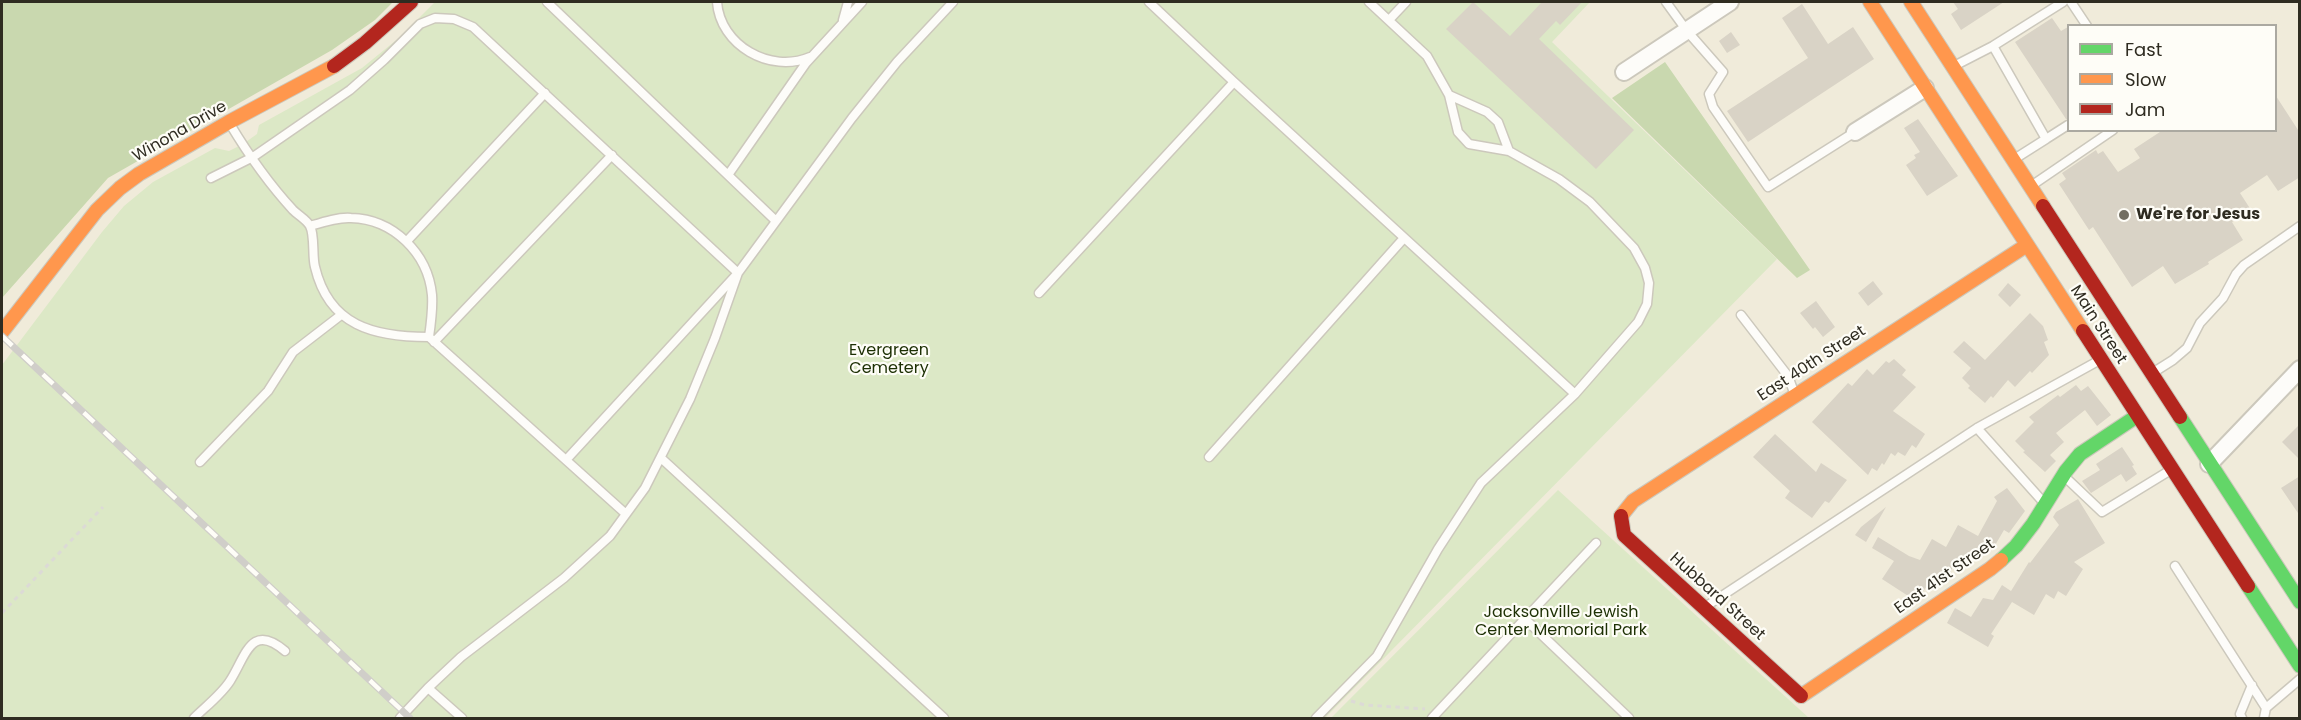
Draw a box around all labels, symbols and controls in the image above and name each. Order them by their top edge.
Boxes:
legend [2067,24,2277,132]
text: Fast [2125,37,2162,62]
text: Slow [2125,67,2166,92]
street label: Winona Drive [130,97,230,167]
text: Jam [2125,97,2165,122]
place label: We're for Jesus [2136,205,2260,225]
marker: We're for Jesus [2117,208,2131,222]
street label: Main Street [2065,282,2131,368]
street label: East 40th Street [1754,322,1870,406]
park label: Evergreen Cemetery [849,341,929,379]
street label: East 41st Street [1891,535,1999,619]
street label: Hubbard Street [1665,549,1769,645]
park label: Jacksonville Jewish Center Memorial Park [1475,603,1647,641]

